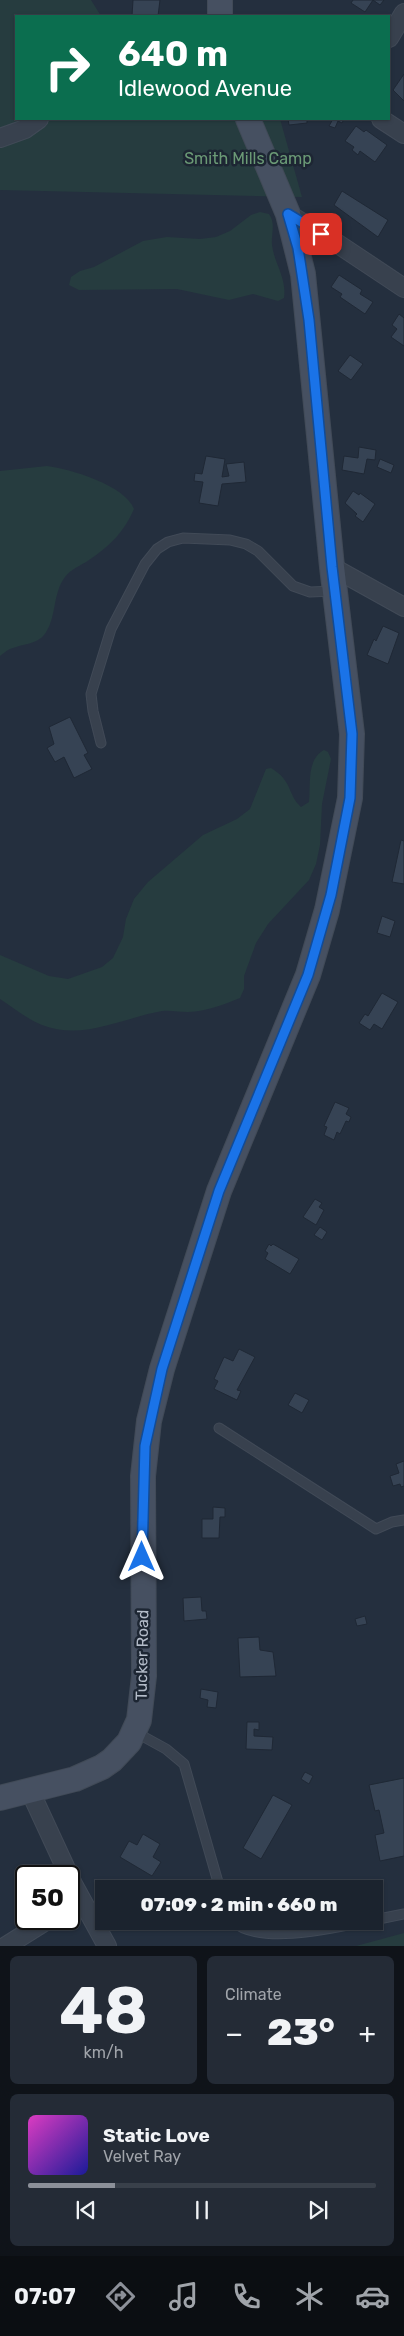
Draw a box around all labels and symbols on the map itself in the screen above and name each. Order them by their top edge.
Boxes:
park label: Smith Mills Camp [184,149,312,168]
pin [300,213,342,255]
position arrow [115,1530,167,1582]
street label: Tucker Road [132,1609,152,1701]
speed limit sign: 50 [15,1865,80,1930]

